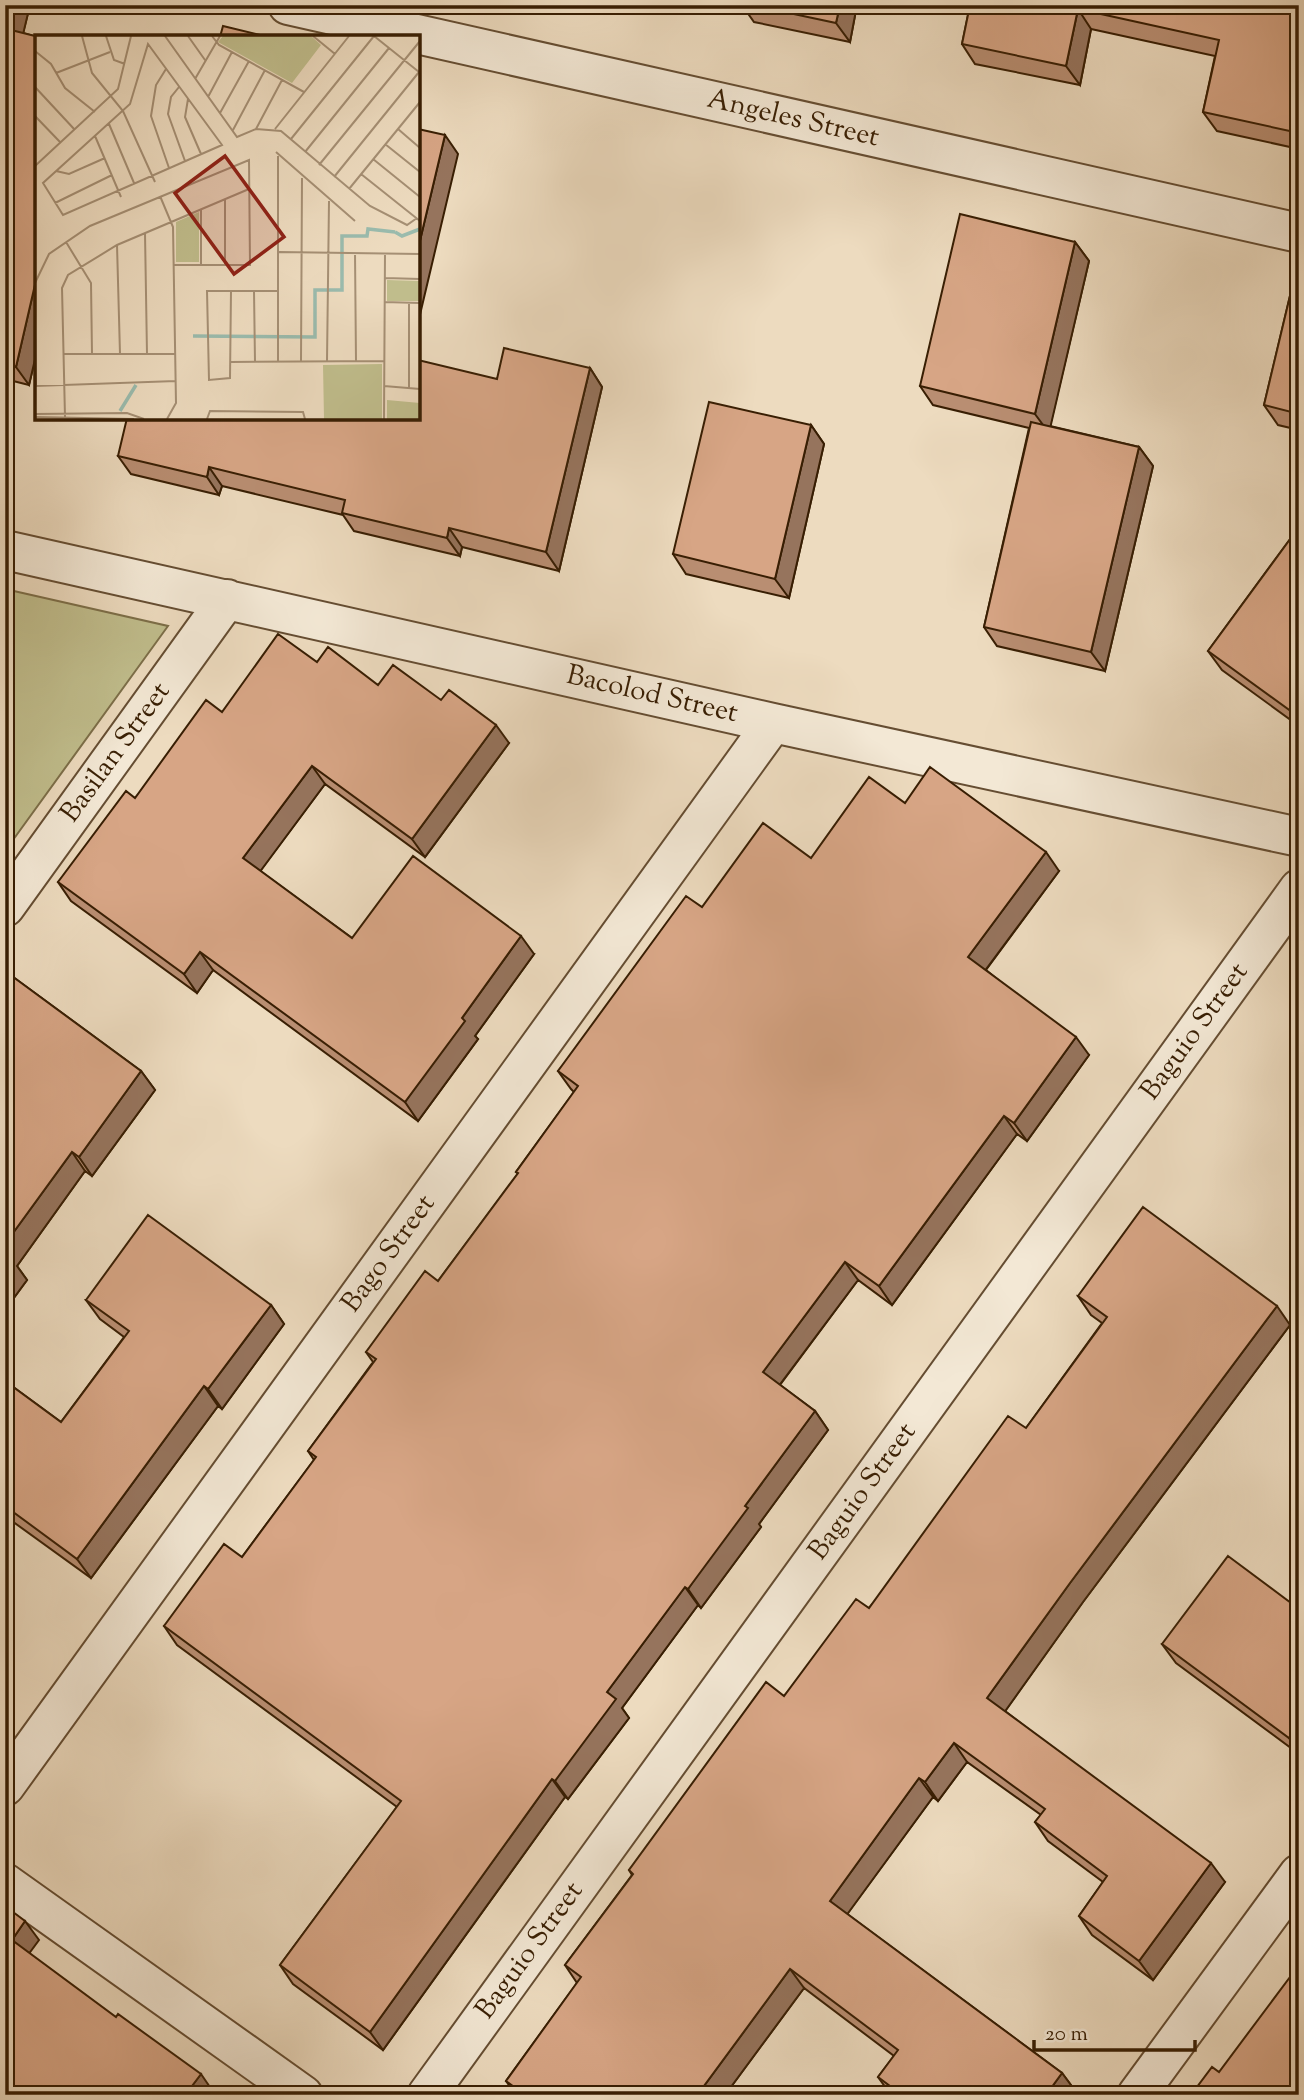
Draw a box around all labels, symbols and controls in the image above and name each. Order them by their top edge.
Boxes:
inset map [35,35,420,420]
street label: Angeles Street [703,80,883,158]
street label: Bacolod Street [562,656,742,734]
street label: Basilan Street [51,674,181,832]
street label: Baguio Street [1131,955,1259,1109]
street label: Bago Street [332,1186,446,1321]
street label: Baguio Street [799,1415,927,1569]
street label: Baguio Street [466,1874,594,2028]
scale bar [1034,2009,1196,2053]
text: 20 m [1045,2020,1088,2050]

